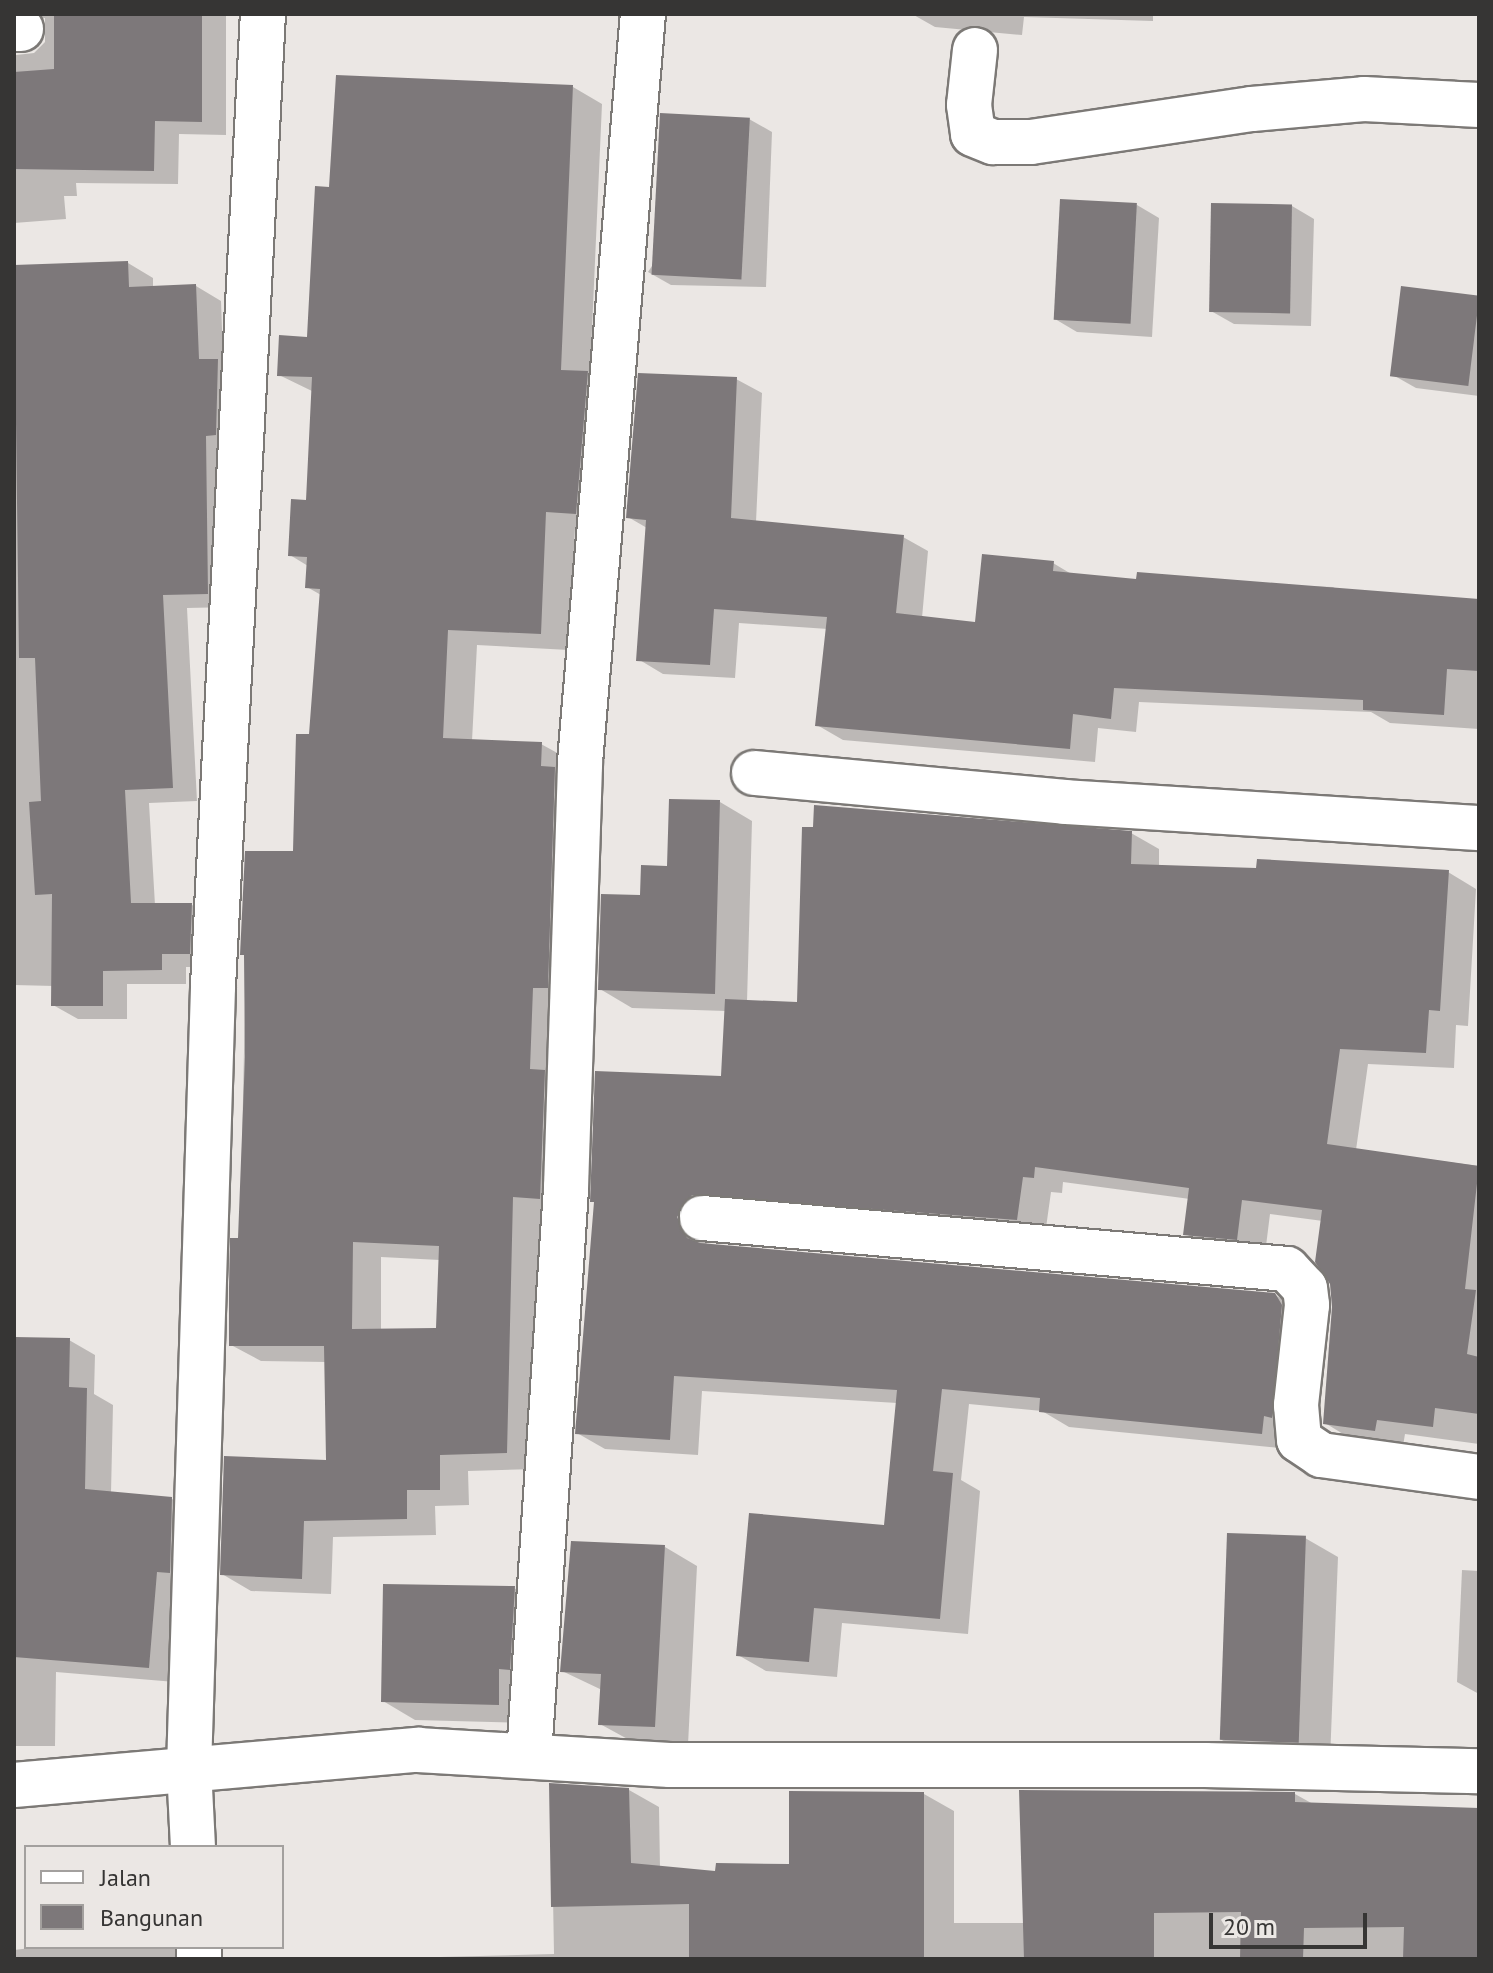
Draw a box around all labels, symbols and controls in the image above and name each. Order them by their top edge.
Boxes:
legend [24,1845,284,1949]
text: Jalan [100,1862,151,1893]
scale bar [1213,1897,1371,1947]
text: Bangunan [100,1902,203,1933]
text: 20 m [1223,1911,1275,1942]

